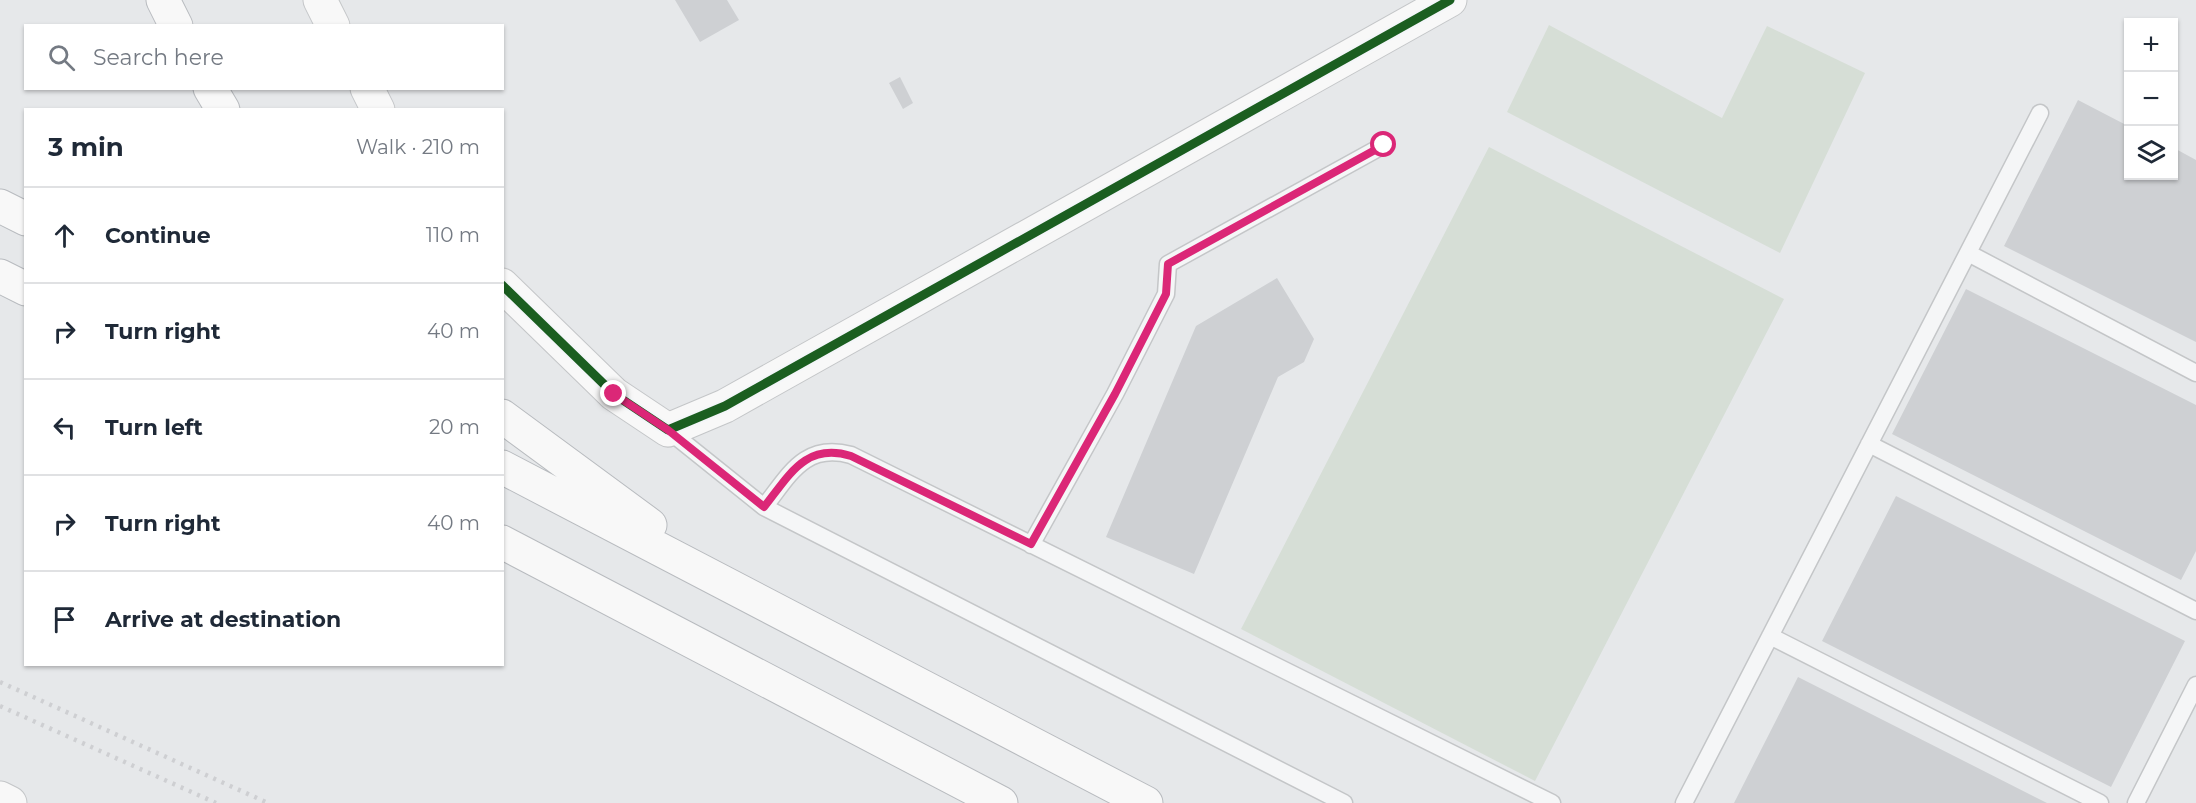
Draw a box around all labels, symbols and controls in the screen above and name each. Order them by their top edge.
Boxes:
map controls [2124,18,2178,180]
button: + [2124,18,2178,72]
search box [24,24,504,90]
icon: search [45,41,78,74]
text: Search here [93,44,224,71]
button: − [2124,72,2178,126]
button: layers [2124,126,2178,180]
text: 3 min [48,131,124,163]
route start [1370,131,1396,157]
text: Walk · 210 m [356,135,480,159]
icon: ahead [48,219,81,252]
text: Continue [105,222,211,249]
text: 110 m [426,223,480,247]
icon: right [48,315,81,348]
text: Turn right [105,318,220,345]
text: 40 m [427,319,480,343]
route end [600,380,626,406]
icon: left [48,411,81,444]
text: Turn left [105,414,203,441]
text: 20 m [429,415,480,439]
icon: right [48,507,81,540]
text: Turn right [105,510,220,537]
text: 40 m [427,511,480,535]
icon: arrive [48,603,81,636]
text: Arrive at destination [105,606,341,633]

